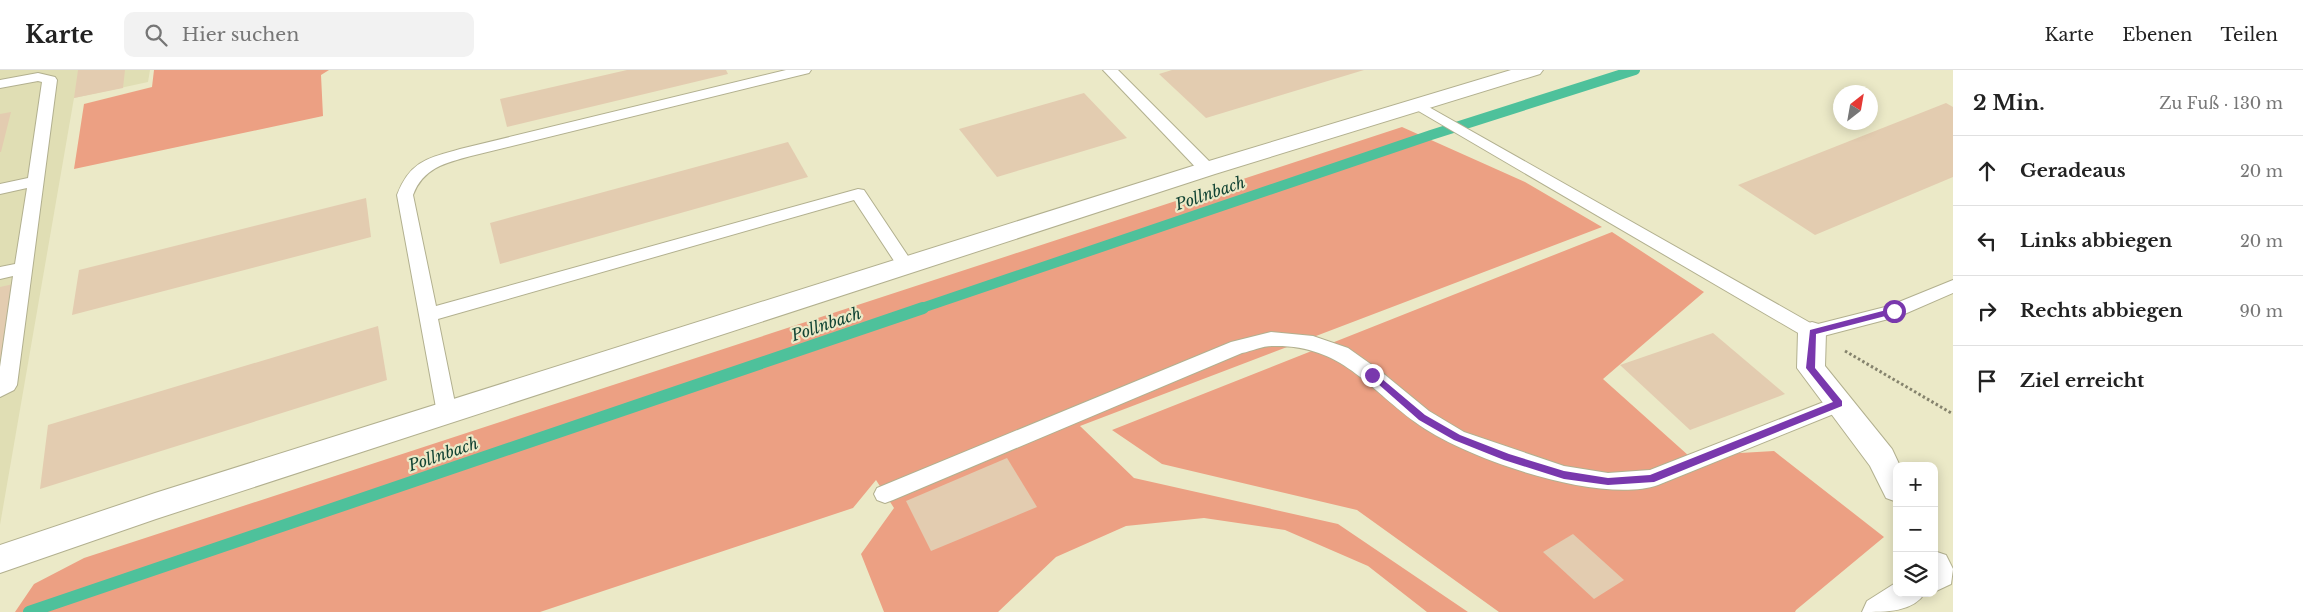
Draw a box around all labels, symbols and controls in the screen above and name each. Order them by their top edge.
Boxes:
search box [124,12,474,57]
text: Karte [25,20,94,49]
icon: search [142,21,170,49]
text: Hier suchen [182,23,299,46]
text: Karte [2044,24,2094,46]
text: Ebenen [2122,24,2192,46]
text: Teilen [2220,24,2278,46]
north arrow [1833,85,1878,130]
text: 2 Min. [1973,90,2045,116]
text: Zu Fuß · 130 m [2159,93,2283,113]
icon: ahead [1973,157,2001,185]
text: Geradeaus [2020,159,2126,182]
text: 20 m [2240,161,2283,181]
water label: Pollnbach [1171,172,1248,215]
icon: left [1973,227,2001,255]
text: Links abbiegen [2020,229,2172,252]
text: 20 m [2240,231,2283,251]
icon: right [1973,297,2001,325]
text: Rechts abbiegen [2020,299,2183,322]
route start [1883,300,1906,323]
text: 90 m [2240,301,2283,321]
water label: Pollnbach [787,303,864,346]
route end [1361,364,1384,387]
icon: arrive [1973,367,2001,395]
text: Ziel erreicht [2020,369,2144,392]
water label: Pollnbach [404,433,481,476]
map controls [1893,462,1938,597]
button: + [1893,462,1938,507]
button: − [1893,507,1938,552]
button: layers [1893,552,1938,597]

